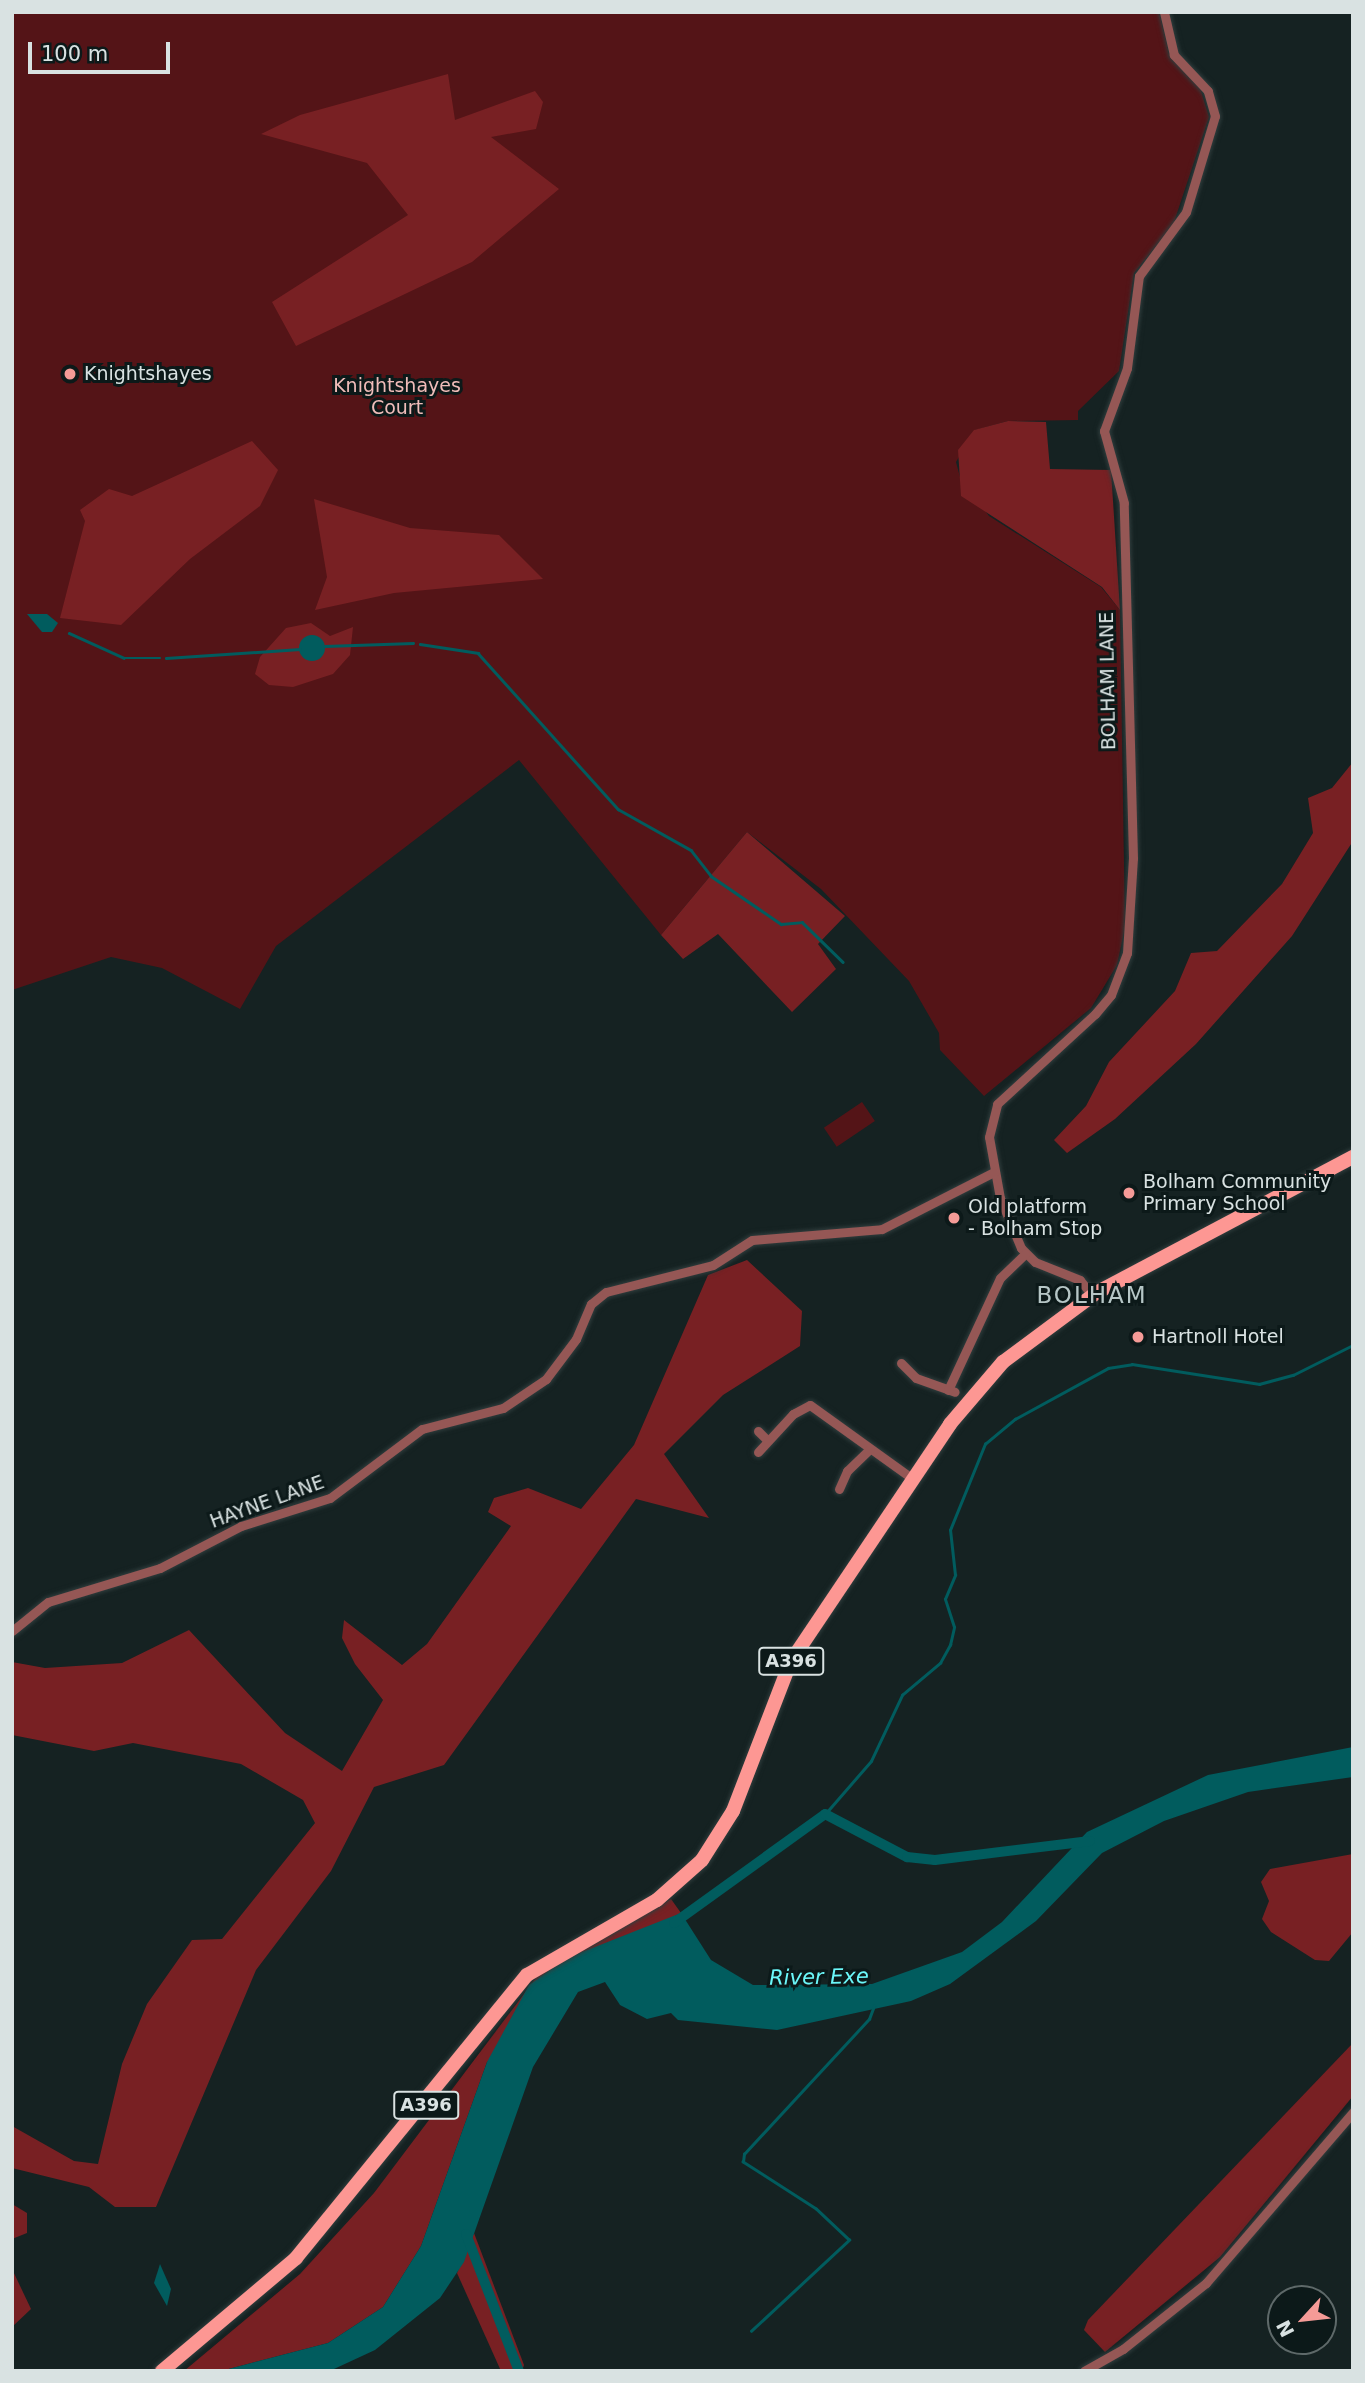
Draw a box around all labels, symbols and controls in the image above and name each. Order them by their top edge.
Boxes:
scale bar [32,28,173,72]
text: 100 m [41,42,108,66]
place label: Knightshayes [84,363,212,385]
marker: Knightshayes [62,366,78,382]
park label: Knightshayes Court [333,375,461,419]
street label: BOLHAM LANE [1095,612,1121,750]
place label: Bolham Community Primary School [1143,1171,1331,1215]
marker: Bolham Community Primary School [1121,1185,1137,1201]
place label: Old platform - Bolham Stop [968,1196,1102,1240]
marker: Old platform - Bolham Stop [946,1210,962,1226]
district label: BOLHAM [1037,1281,1147,1309]
place label: Hartnoll Hotel [1152,1326,1284,1348]
marker: Hartnoll Hotel [1130,1329,1146,1345]
street label: HAYNE LANE [207,1471,327,1533]
road number: A396 [758,1646,824,1676]
water label: River Exe [769,1964,869,1990]
road number: A396 [393,2090,459,2120]
north arrow [1267,2285,1337,2355]
text: N [1272,2317,1298,2341]

